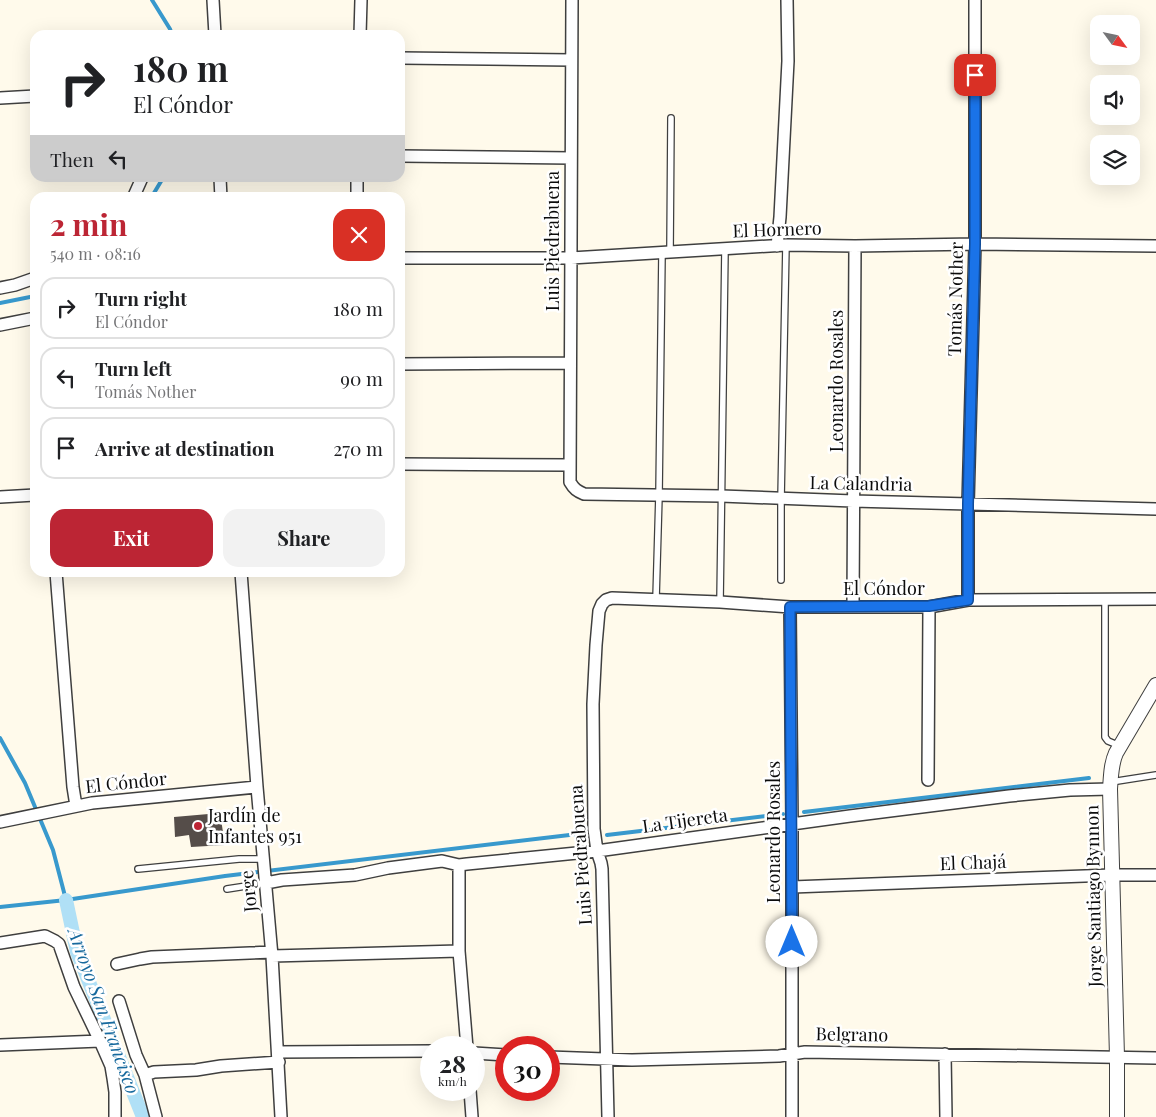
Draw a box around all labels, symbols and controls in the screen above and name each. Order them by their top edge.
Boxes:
north arrow [1090,15,1140,65]
map controls [1090,15,1140,185]
text: 180 m [133,44,228,91]
icon: right [50,50,115,115]
pin [954,54,996,96]
icon: arrive [961,61,989,89]
button: sound [1090,75,1140,125]
text: El Cóndor [133,89,233,119]
button: layers [1090,135,1140,185]
icon: left [104,145,132,173]
text: Then [50,146,94,172]
street label: Luis Piedrabuena [540,171,564,311]
text: 2 min [50,204,127,244]
button: close [333,209,385,261]
street label: El Hornero [732,215,822,243]
street label: Tomás Nother [942,242,968,356]
text: 540 m · 08:16 [50,243,141,264]
text: Turn right [95,285,187,311]
icon: right [52,294,80,322]
text: 180 m [333,295,383,321]
street label: Leonardo Rosales [824,310,848,452]
text: El Cóndor [95,311,168,332]
text: Turn left [95,355,172,381]
icon: left [52,364,80,392]
text: 90 m [340,365,383,391]
text: Tomás Nother [95,381,196,402]
icon: arrive [52,434,80,462]
text: Arrive at destination [95,435,275,461]
text: 270 m [333,435,383,461]
street label: La Calandria [809,470,913,496]
button: Exit [50,509,213,567]
button: Share [223,509,385,567]
street label: El Cóndor [843,576,925,600]
street label: Leonardo Rosales [761,761,785,903]
street label: El Cóndor [84,766,168,798]
street label: Luis Piedrabuena [563,784,597,926]
street label: La Tijereta [641,802,729,838]
place label: Jardín de Infantes 951 [207,803,302,848]
street label: Jorge Santiago Bynnon [1079,804,1107,988]
marker: Jardín de Infantes 951 [192,820,204,832]
street label: El Chajá [939,849,1007,875]
street label: Jorge [234,869,262,914]
position arrow [765,915,817,967]
water label: Arroyo San Francisco [62,922,147,1097]
street label: Belgrano [816,1021,889,1047]
speed limit sign: 30 [495,1036,560,1101]
text: 28 [439,1046,466,1079]
text: km/h [438,1073,467,1089]

